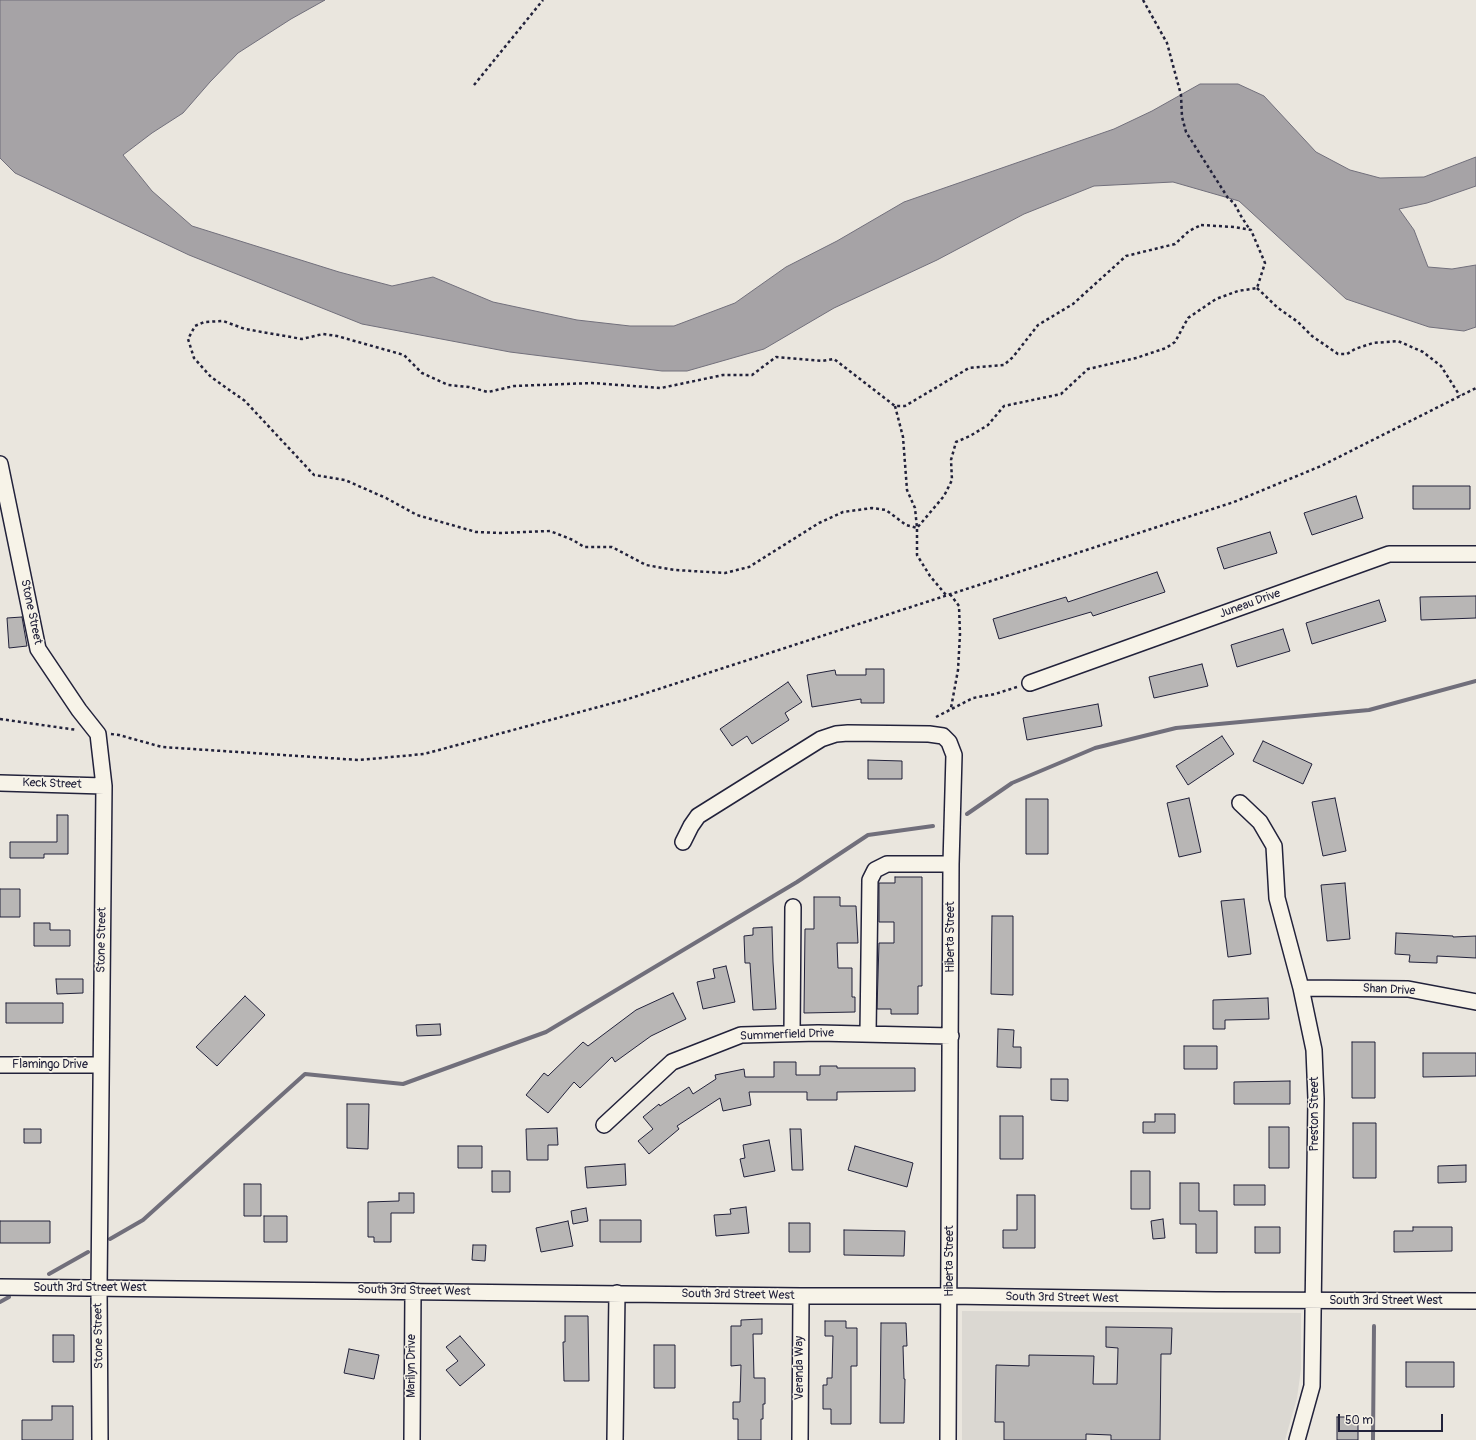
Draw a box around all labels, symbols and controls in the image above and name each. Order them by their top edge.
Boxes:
street label: Stone Street [17,578,45,646]
street label: Juneau Drive [1217,586,1283,622]
street label: Keck Street [22,776,82,792]
street label: Hiberta Street [944,901,958,973]
street label: Stone Street [94,907,110,973]
street label: Shan Drive [1362,981,1416,999]
street label: Summerfield Drive [740,1026,834,1044]
street label: Flamingo Drive [12,1058,88,1072]
street label: Preston Street [1308,1077,1322,1151]
street label: Hiberta Street [943,1225,957,1297]
street label: South 3rd Street West [33,1281,147,1295]
street label: South 3rd Street West [357,1283,471,1299]
street label: South 3rd Street West [681,1287,795,1303]
street label: South 3rd Street West [1005,1290,1119,1306]
street label: South 3rd Street West [1329,1294,1443,1308]
street label: Stone Street [91,1303,107,1369]
street label: Marilyn Drive [405,1334,419,1398]
street label: Veranda Way [793,1336,807,1400]
scale bar [1340,1406,1445,1432]
text: 50 m [1345,1413,1373,1428]

